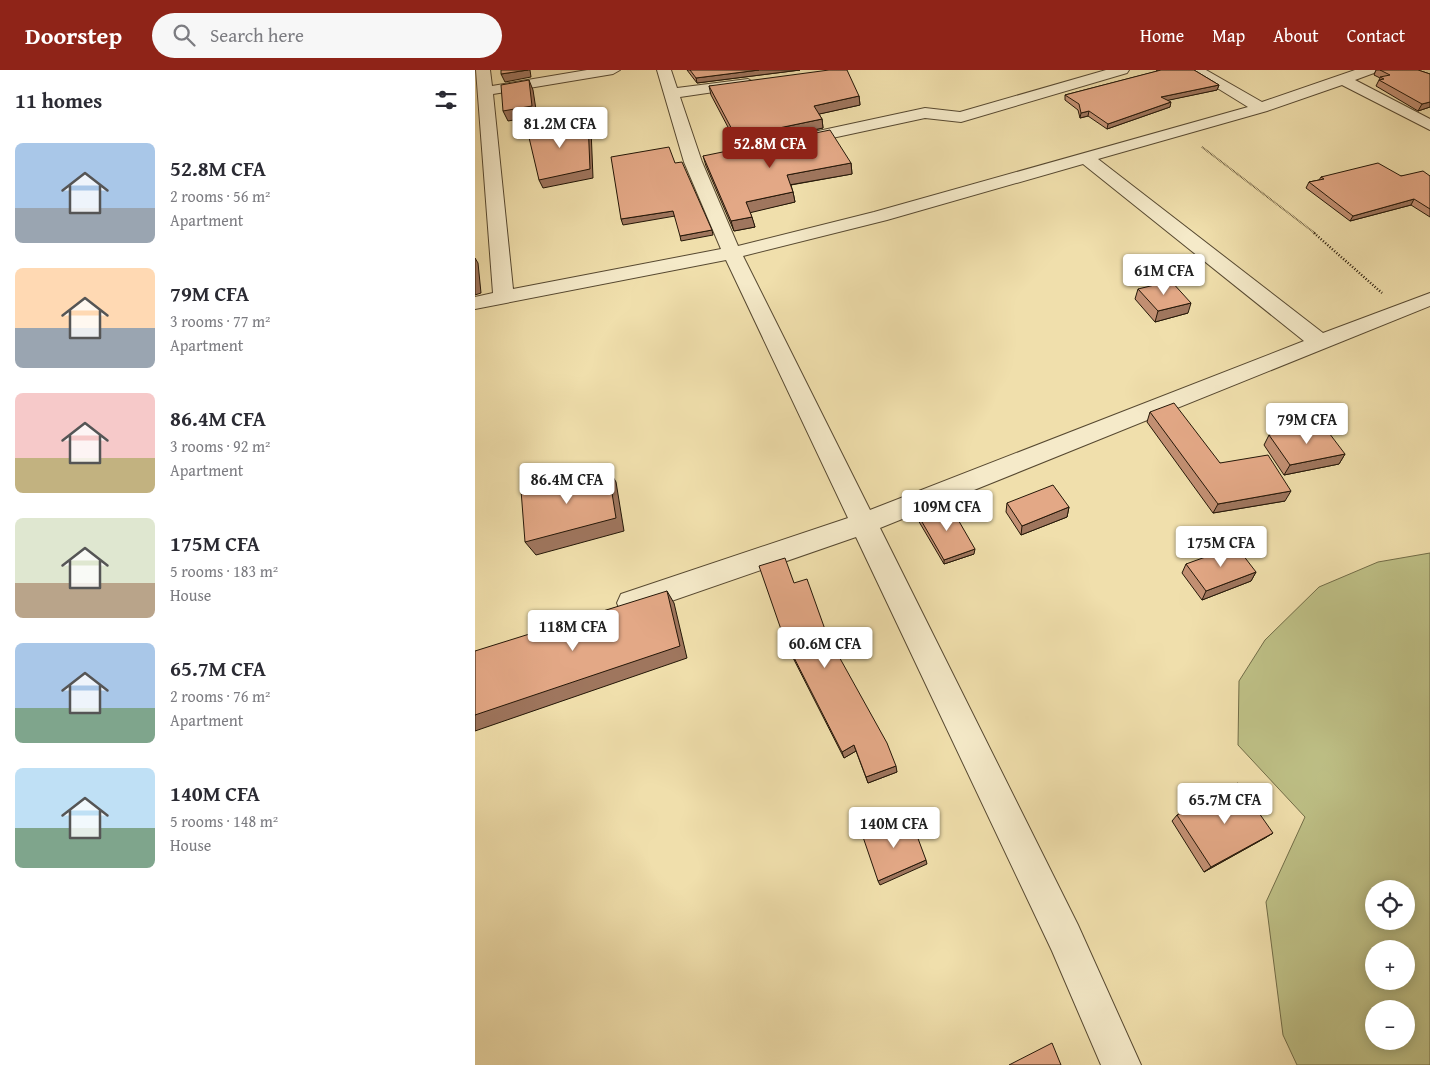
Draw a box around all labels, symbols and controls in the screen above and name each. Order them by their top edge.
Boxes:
search box [152,13,502,58]
text: Doorstep [25,18,122,53]
icon: search [170,21,198,49]
text: Search here [210,21,304,49]
text: Home [1140,22,1184,49]
text: Map [1212,22,1245,49]
text: About [1273,22,1319,49]
text: Contact [1347,22,1405,49]
text: 11 homes [15,85,102,116]
icon: filters [432,86,460,114]
pin: 81.2M CFA [503,106,617,149]
text: 81.2M CFA [523,111,597,135]
pin: 52.8M CFA [713,126,827,169]
text: 52.8M CFA [733,131,807,155]
text: 52.8M CFA [170,153,266,184]
icon: home [55,163,115,223]
text: 2 rooms · 56 m² [170,184,270,208]
text: Apartment [170,208,243,232]
pin: 61M CFA [1118,254,1210,296]
text: 61M CFA [1134,258,1194,282]
text: 79M CFA [170,278,249,309]
icon: home [55,288,115,348]
text: 3 rooms · 77 m² [170,309,270,333]
text: Apartment [170,333,243,357]
pin: 79M CFA [1261,402,1353,445]
text: 86.4M CFA [170,403,266,434]
text: 79M CFA [1277,407,1337,431]
icon: home [55,413,115,473]
text: 3 rooms · 92 m² [170,434,270,458]
text: Apartment [170,458,243,482]
pin: 86.4M CFA [510,462,624,505]
text: 86.4M CFA [530,467,604,491]
pin: 109M CFA [895,490,999,532]
text: 109M CFA [913,494,981,518]
pin: 175M CFA [1169,526,1273,568]
text: 175M CFA [170,528,260,559]
text: 175M CFA [1187,530,1255,554]
icon: home [55,538,115,598]
text: 5 rooms · 183 m² [170,559,278,583]
text: House [170,583,211,607]
pin: 118M CFA [521,610,625,652]
text: 118M CFA [539,614,607,638]
pin: 60.6M CFA [768,626,882,669]
text: 60.6M CFA [788,631,862,655]
text: 65.7M CFA [170,653,266,684]
icon: home [55,663,115,723]
text: 2 rooms · 76 m² [170,684,270,708]
text: Apartment [170,708,243,732]
text: 140M CFA [170,778,260,809]
pin: 65.7M CFA [1168,782,1282,825]
text: 65.7M CFA [1188,787,1262,811]
icon: home [55,788,115,848]
pin: 140M CFA [842,806,946,849]
text: 5 rooms · 148 m² [170,809,278,833]
text: 140M CFA [860,811,928,835]
text: House [170,833,211,857]
map controls [1365,880,1415,1050]
button: locate [1365,880,1415,930]
button: + [1365,940,1415,990]
button: − [1365,1000,1415,1050]

